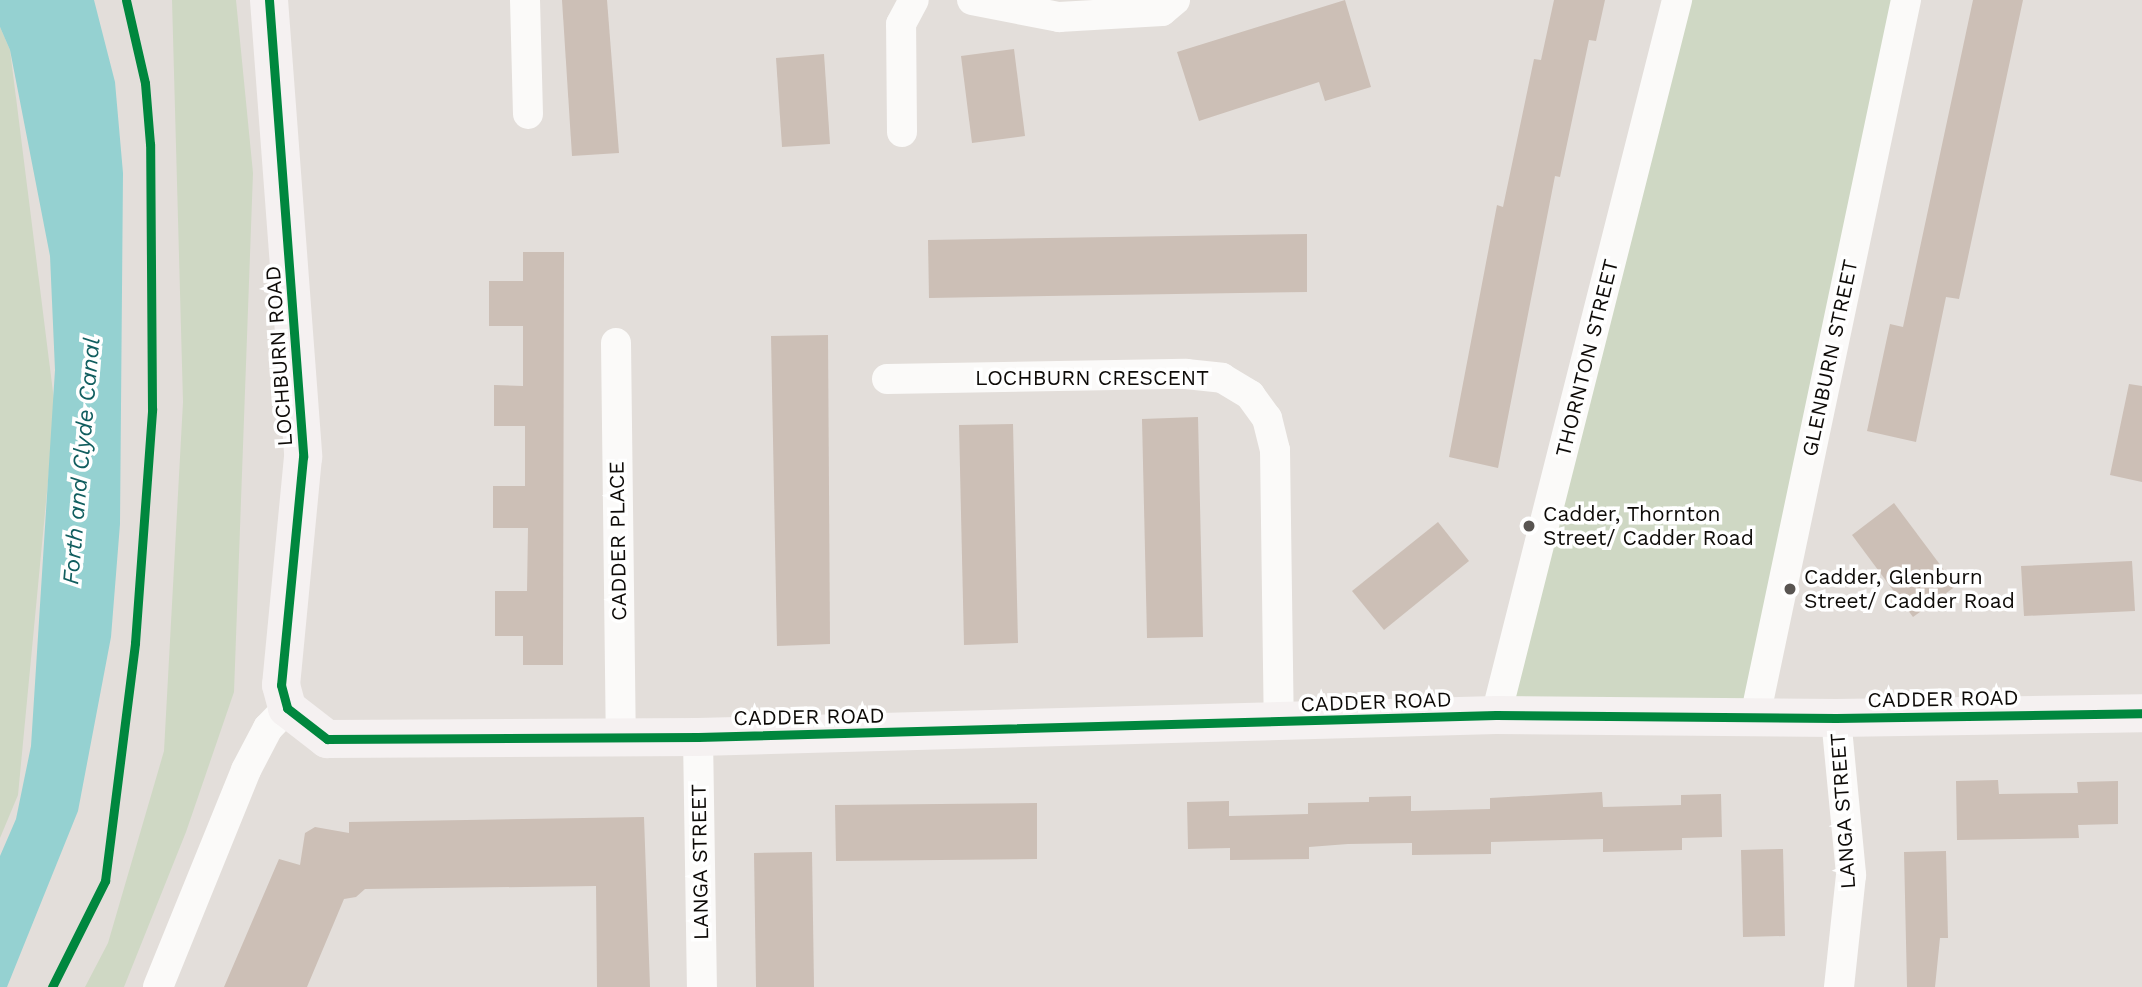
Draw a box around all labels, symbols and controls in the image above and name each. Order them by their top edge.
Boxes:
street label: THORNTON STREET [1550,257,1624,459]
street label: GLENBURN STREET [1797,257,1863,459]
street label: LOCHBURN ROAD [260,265,298,447]
water label: Forth and Clyde Canal [57,336,107,586]
street label: LOCHBURN CRESCENT [975,365,1209,391]
street label: CADDER PLACE [604,461,632,621]
place label: Cadder, Thornton Street/ Cadder Road [1543,501,1754,551]
marker: Cadder, Thornton Street/ Cadder Road [1521,518,1537,534]
place label: Cadder, Glenburn Street/ Cadder Road [1804,564,2015,614]
marker: Cadder, Glenburn Street/ Cadder Road [1782,581,1798,597]
street label: CADDER ROAD [1867,685,2019,713]
street label: CADDER ROAD [1300,687,1452,717]
street label: CADDER ROAD [733,703,885,731]
street label: LANGA STREET [1825,732,1861,890]
street label: LANGA STREET [686,783,714,941]

